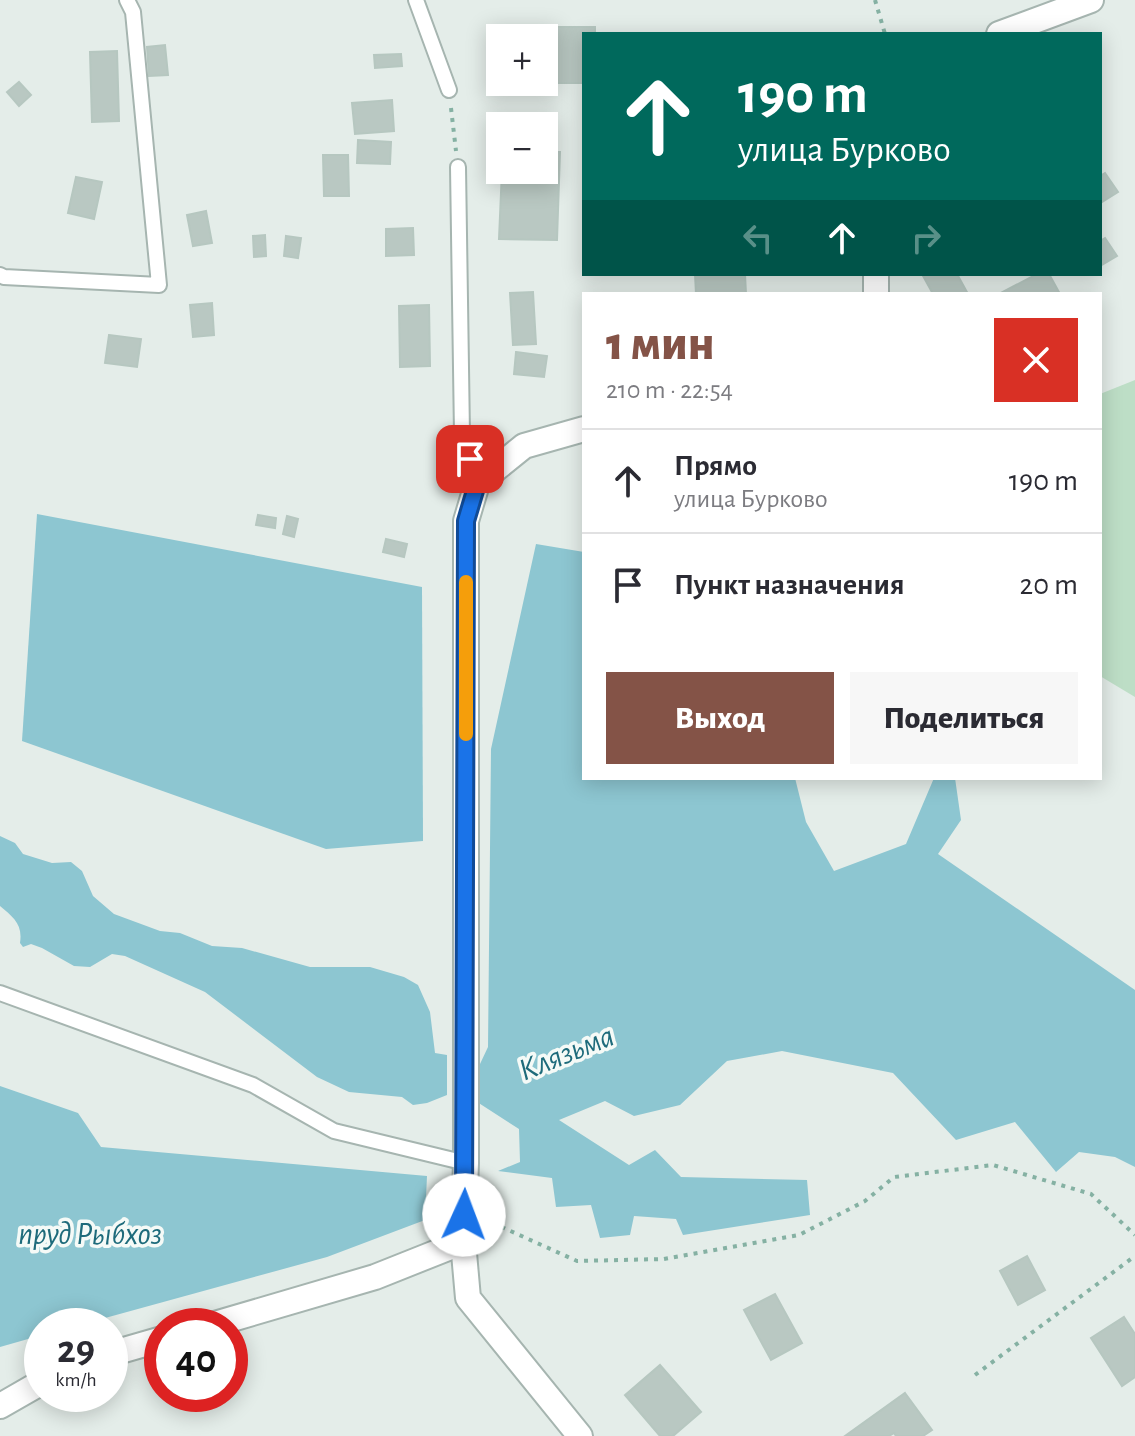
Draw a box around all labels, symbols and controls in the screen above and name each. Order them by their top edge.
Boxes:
map controls [486,24,558,184]
button: + [486,24,558,96]
icon: ahead [606,64,710,168]
text: 190 m [738,67,868,123]
button: − [486,112,558,184]
text: улица Бурково [738,132,951,168]
icon: left [736,216,780,260]
icon: ahead [820,216,864,260]
icon: right [904,216,948,260]
button: close [994,318,1078,402]
text: 1 мин [606,321,715,369]
text: 210 m · 22:54 [606,377,733,403]
pin [436,425,504,493]
icon: arrive [448,437,492,481]
text: Прямо [674,451,757,481]
icon: ahead [606,459,650,503]
text: 190 m [1009,466,1078,496]
text: улица Бурково [674,486,828,512]
icon: arrive [606,563,650,607]
text: Пункт назначения [674,570,905,600]
text: 20 m [1020,570,1078,600]
button: Выход [606,672,834,764]
button: Поделиться [850,672,1078,764]
water label: Клязьма [514,1019,619,1086]
position arrow [422,1173,506,1257]
water label: пруд Рыбхоз [18,1218,162,1251]
speed limit sign: 40 [144,1308,248,1412]
text: 29 [57,1330,95,1370]
text: km/h [55,1370,97,1390]

